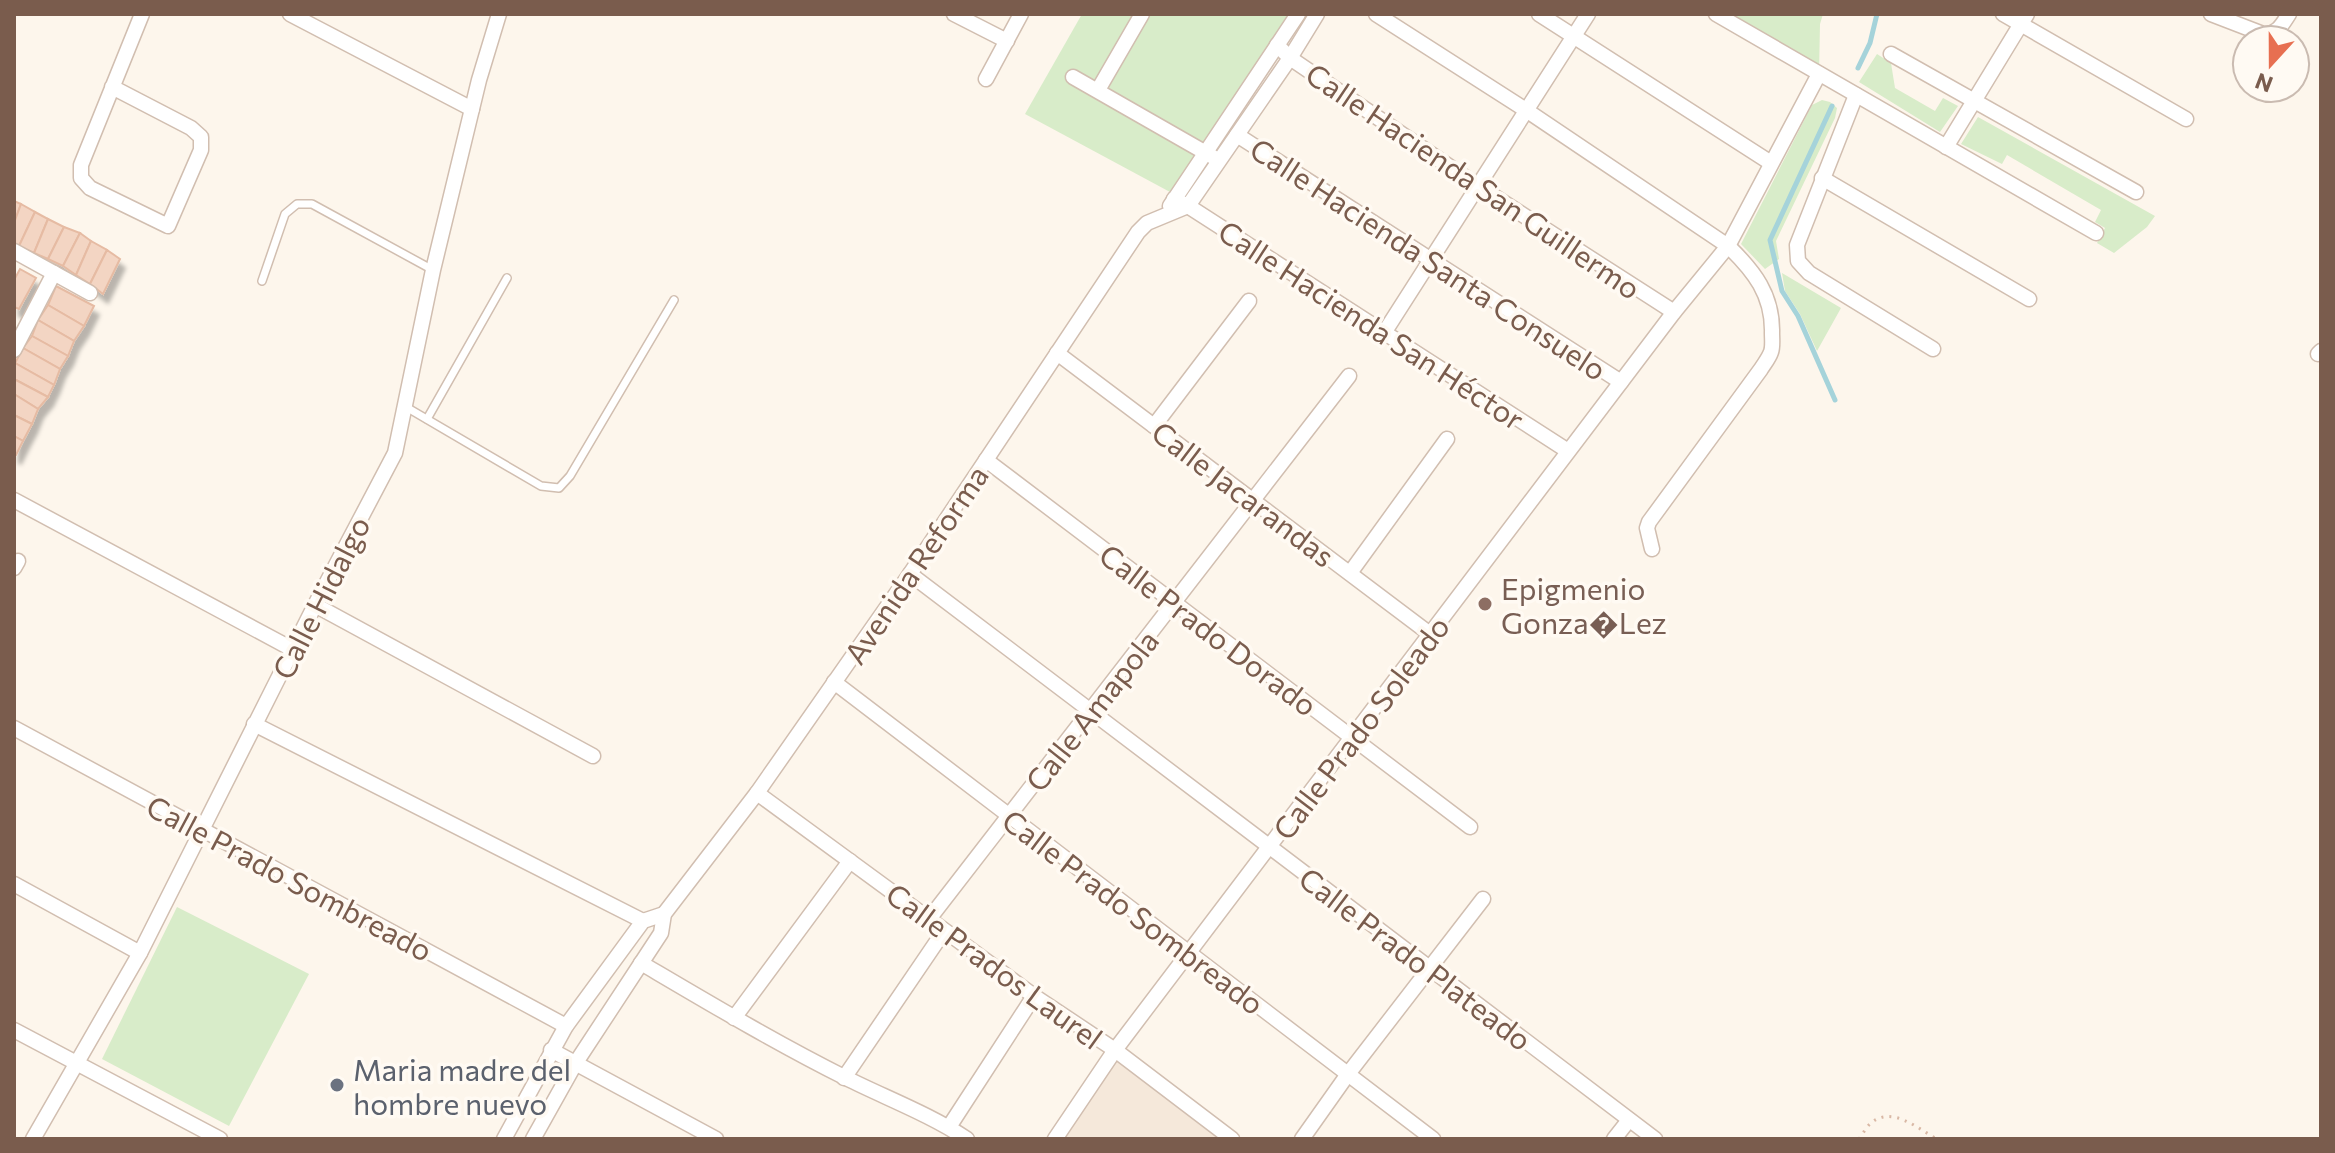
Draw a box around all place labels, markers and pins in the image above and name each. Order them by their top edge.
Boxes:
place label: Epigmenio Gonza�Lez [1501,569,1667,640]
marker: Epigmenio Gonza�Lez [1476,595,1494,613]
place label: Maria madre del hombre nuevo [353,1050,571,1121]
marker: Maria madre del hombre nuevo [328,1076,346,1094]

